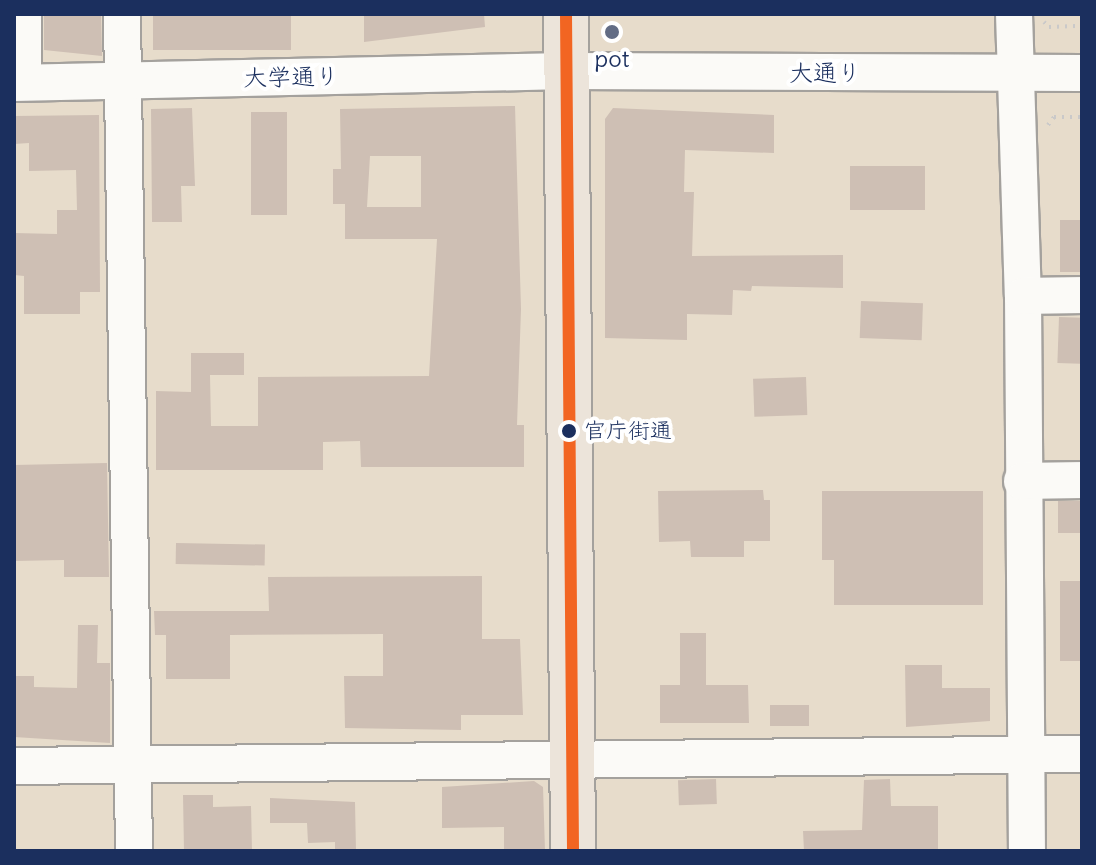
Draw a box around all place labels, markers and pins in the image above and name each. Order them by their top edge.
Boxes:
marker: pot [603,23,621,41]
place label: pot [594,45,630,73]
place label: 官庁街通 [584,418,672,444]
marker: 官庁街通 [561,423,577,439]

